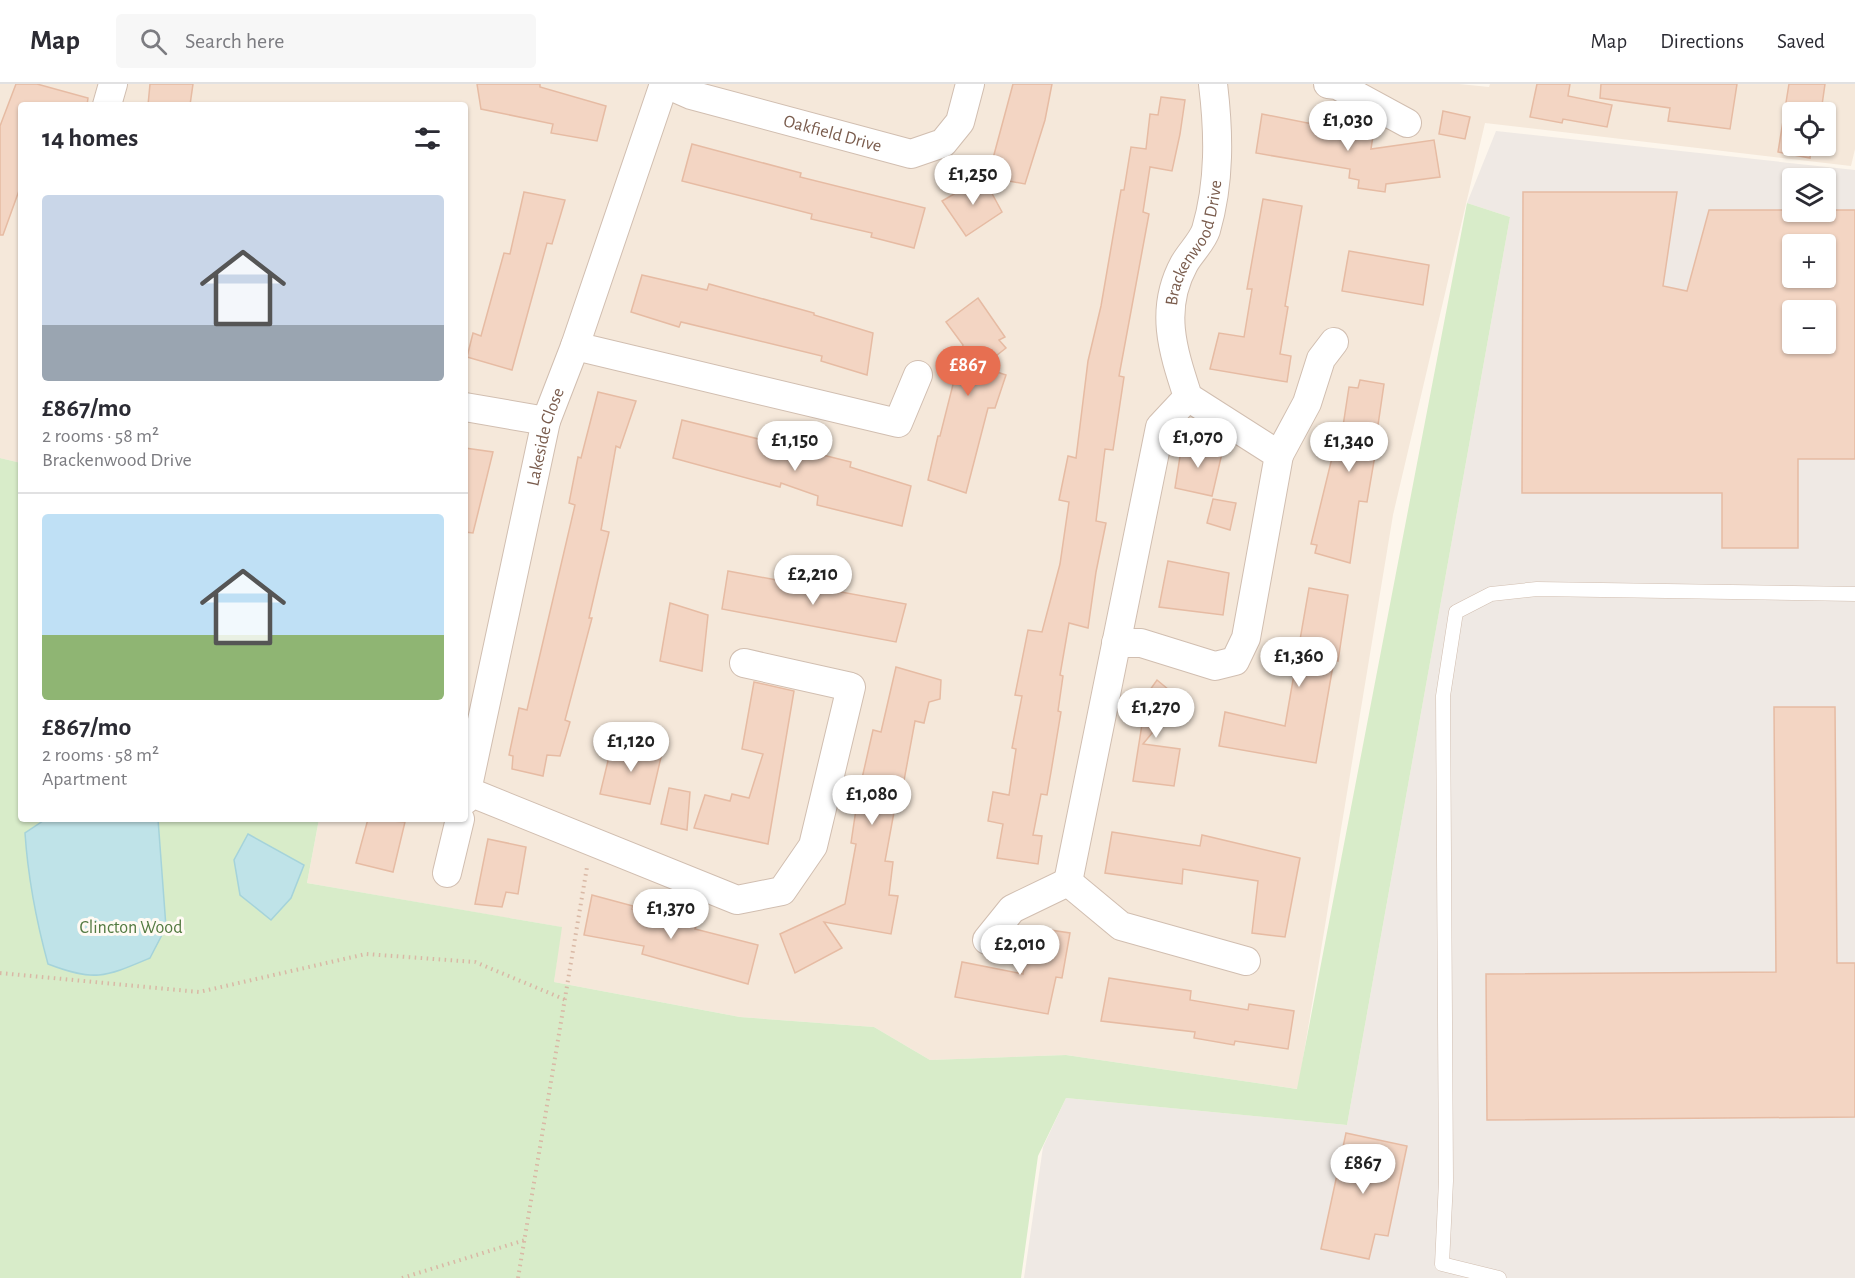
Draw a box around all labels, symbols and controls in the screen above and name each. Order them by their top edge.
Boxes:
search box [116,14,536,68]
icon: search [137,25,170,58]
text: Map [30,27,80,55]
text: Search here [185,30,284,52]
text: Map [1591,31,1627,52]
text: Directions [1660,31,1744,52]
text: Saved [1777,31,1825,52]
pin: £1,030 [1299,101,1397,152]
map controls [1782,102,1836,354]
button: locate [1782,102,1836,156]
text: £1,030 [1323,110,1373,130]
street label: Oakfield Drive [782,112,883,156]
icon: filters [411,122,444,155]
text: 14 homes [42,125,138,151]
pin: £1,250 [924,155,1022,206]
text: £1,250 [948,164,998,184]
button: layers [1782,168,1836,222]
street label: Brackenwood Drive [1163,179,1225,307]
icon: home [189,234,297,342]
button: + [1782,234,1836,288]
button: − [1782,300,1836,354]
pin: £867 [932,346,1004,397]
text: £867 [949,355,987,375]
street label: Lakeside Close [524,385,568,488]
text: £867/mo [42,395,131,421]
pin: £1,070 [1149,418,1247,469]
pin: £1,150 [746,421,844,472]
pin: £1,340 [1300,422,1398,473]
text: 2 rooms · 58 m² [42,426,159,446]
text: £1,070 [1173,427,1223,447]
text: £1,150 [772,430,818,450]
text: £1,340 [1324,431,1374,451]
text: Brackenwood Drive [42,450,192,470]
icon: home [189,553,297,661]
pin: £2,210 [764,555,862,606]
text: £2,210 [788,564,838,584]
pin: £1,360 [1250,637,1348,688]
text: £1,360 [1274,646,1324,666]
pin: £1,270 [1107,688,1205,739]
text: £1,270 [1131,697,1181,717]
text: £867/mo [42,714,131,740]
pin: £1,120 [582,722,680,773]
text: £1,120 [607,731,655,751]
text: 2 rooms · 58 m² [42,745,159,765]
text: Apartment [42,769,127,789]
pin: £1,080 [823,775,921,826]
text: £1,080 [846,784,898,804]
pin: £1,370 [622,889,720,940]
text: £1,370 [647,898,695,918]
park label: Clincton Wood [79,919,183,937]
pin: £2,010 [971,925,1069,976]
text: £2,010 [995,934,1045,954]
pin: £867 [1327,1144,1399,1195]
text: £867 [1344,1153,1382,1173]

